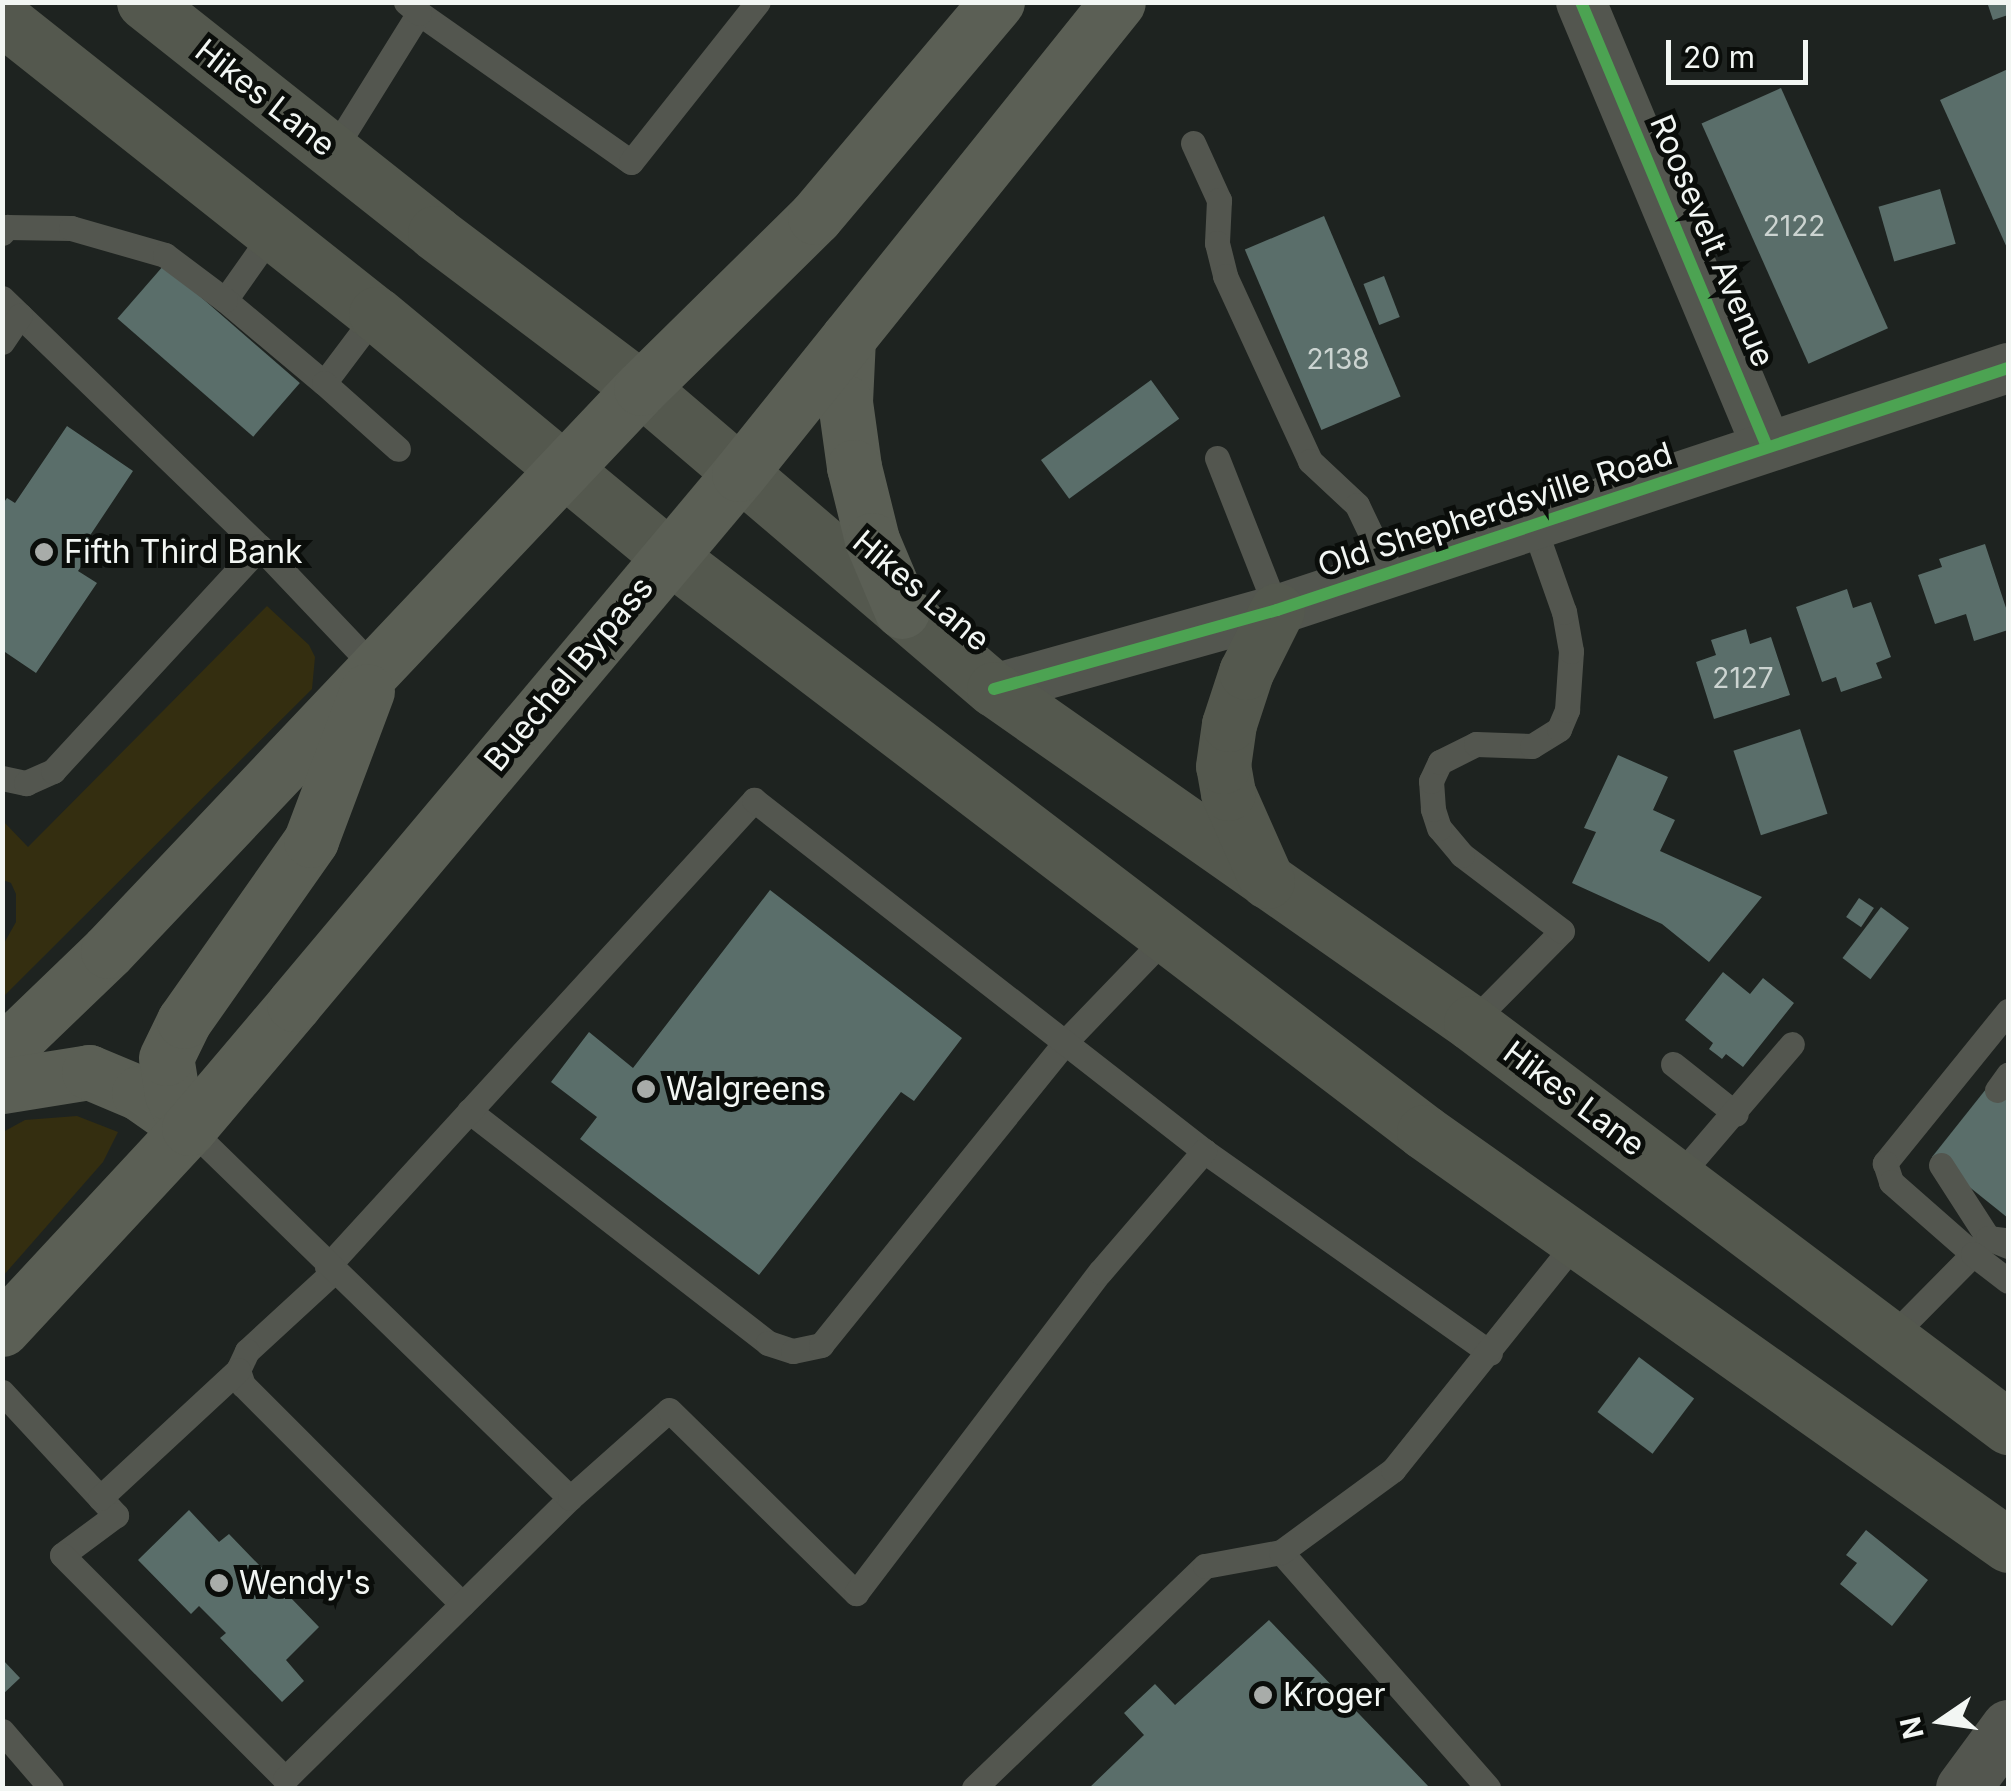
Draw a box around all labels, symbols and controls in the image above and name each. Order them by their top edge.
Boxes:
scale bar [1671,20,1814,82]
street label: Hikes Lane [188,32,342,164]
text: 20 m [1683,39,1755,75]
street label: Roosevelt Avenue [1642,109,1782,373]
house number: 2122 [1763,209,1825,243]
house number: 2138 [1306,342,1370,376]
street label: Old Shepherdsville Road [1313,435,1677,585]
street label: Hikes Lane [845,523,997,659]
place label: Fifth Third Bank [64,533,303,571]
marker: Fifth Third Bank [33,541,55,563]
street label: Buechel Bypass [477,569,661,779]
house number: 2127 [1712,661,1774,695]
street label: Hikes Lane [1496,1034,1652,1164]
place label: Walgreens [666,1070,826,1108]
marker: Walgreens [635,1078,657,1100]
place label: Wendy's [239,1564,371,1602]
marker: Wendy's [208,1572,230,1594]
north arrow [1891,1671,1991,1771]
place label: Kroger [1283,1676,1386,1714]
marker: Kroger [1252,1684,1274,1706]
text: N [1893,1714,1931,1742]

